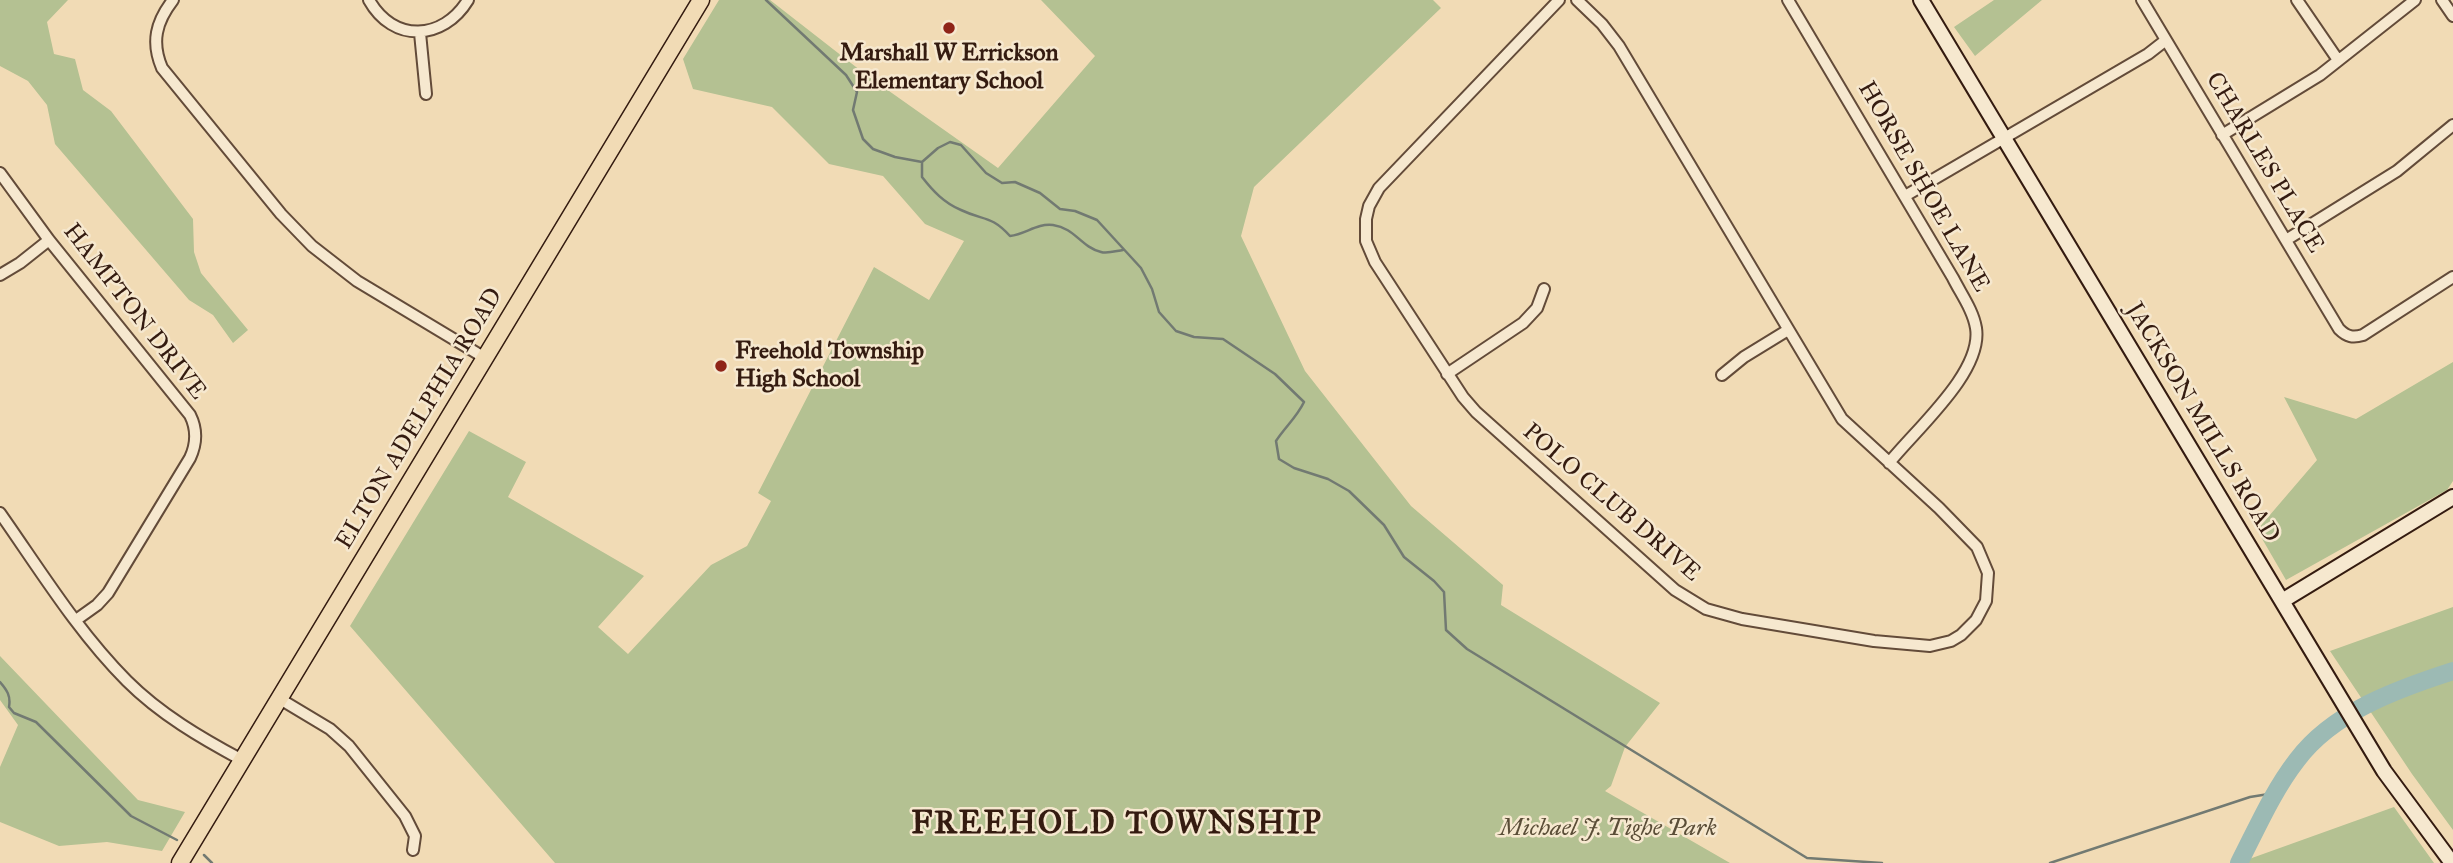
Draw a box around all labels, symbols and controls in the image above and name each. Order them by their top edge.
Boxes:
marker: Marshall W Errickson Elementary School [941,20,957,36]
place label: Marshall W Errickson Elementary School [839,40,1059,96]
street label: CHARLES PLACE [2199,68,2329,258]
street label: HORSE SHOE LANE [1851,77,1995,297]
street label: HAMPTON DRIVE [56,218,212,406]
street label: ELTON ADELPHIA ROAD [331,283,509,555]
street label: JACKSON MILLS ROAD [2119,298,2285,548]
place label: Freehold Township High School [735,338,924,394]
marker: Freehold Township High School [713,358,729,374]
street label: POLO CLUB DRIVE [1516,418,1706,588]
district label: FREEHOLD TOWNSHIP [913,806,1321,844]
park label: Michael J. Tighe Park [1499,815,1717,843]

